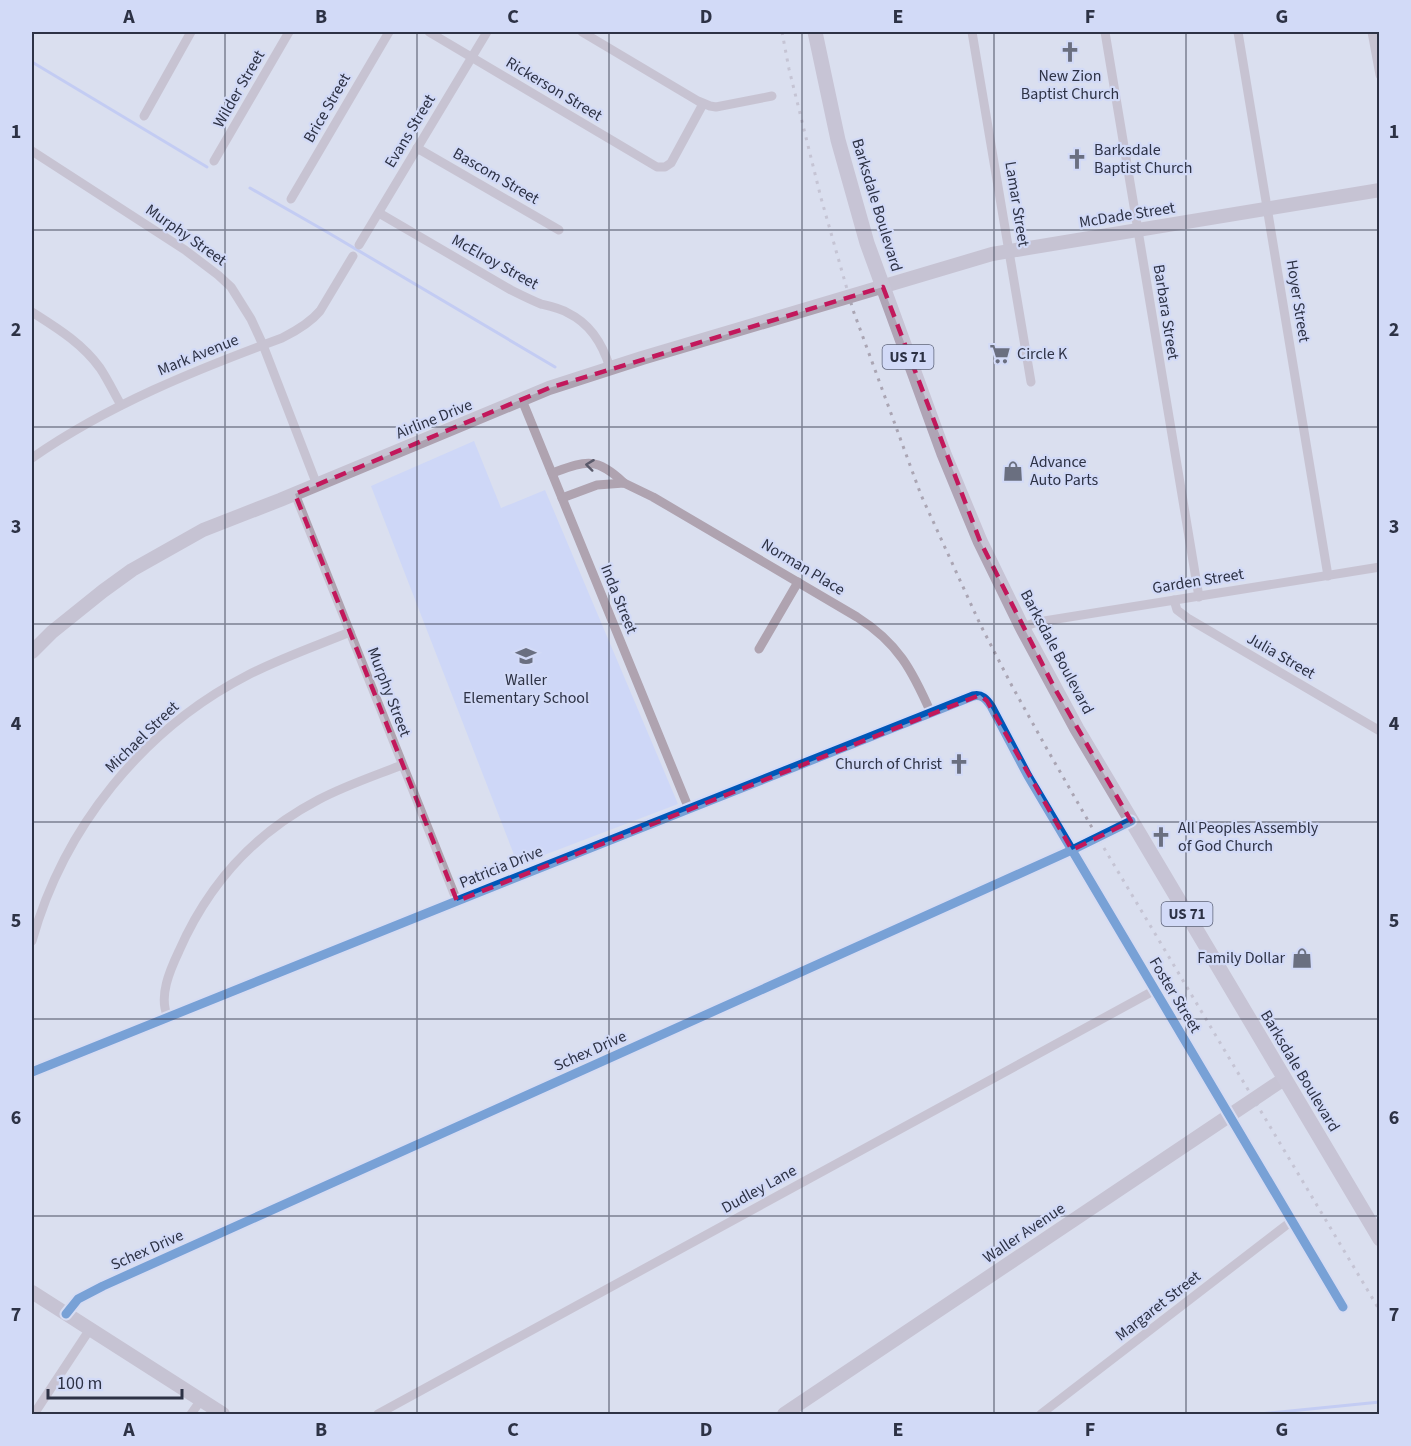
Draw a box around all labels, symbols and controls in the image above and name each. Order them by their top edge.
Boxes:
text: A [122,3,135,31]
text: B [315,3,327,31]
text: C [507,3,519,31]
text: D [700,3,712,31]
text: E [893,3,903,31]
text: F [1085,3,1095,31]
text: G [1276,3,1288,31]
church icon: New Zion Baptist Church [1058,40,1082,64]
street label: Wilder Street [208,46,270,132]
street label: Rickerson Street [502,52,607,127]
place label: New Zion Baptist Church [1021,65,1119,105]
street label: Brice Street [298,69,356,147]
street label: Evans Street [379,90,441,172]
text: 1 [11,118,21,146]
text: 1 [1389,118,1399,146]
street label: Barksdale Boulevard [846,136,908,274]
place label: Barksdale Baptist Church [1094,139,1192,179]
street label: Bascom Street [449,142,544,210]
church icon: Barksdale Baptist Church [1065,147,1089,171]
street label: Lamar Street [999,160,1035,249]
street label: McDade Street [1077,196,1177,233]
street label: Murphy Street [141,199,231,271]
street label: McElroy Street [448,229,543,295]
street label: Hoyer Street [1281,258,1315,344]
street label: Barbara Street [1148,263,1184,362]
text: 2 [11,316,21,344]
text: 2 [1389,316,1399,344]
street label: Mark Avenue [154,329,242,381]
supermarket icon: Circle K [988,342,1012,366]
place label: Circle K [1017,343,1068,365]
road number: US 71 [882,345,934,369]
street label: Airline Drive [392,394,476,444]
place label: Advance Auto Parts [1030,451,1099,491]
one-way arrow [586,459,595,472]
shop icon: Advance Auto Parts [1001,459,1025,483]
text: 3 [11,513,21,541]
text: 3 [1389,513,1399,541]
street label: Norman Place [757,533,849,601]
street label: Inda Street [595,561,643,638]
street label: Garden Street [1151,563,1246,599]
street label: Barksdale Boulevard [1015,586,1099,718]
street label: Julia Street [1243,628,1320,685]
street label: Murphy Street [362,644,416,740]
school or university icon: Waller Elementary School [514,644,538,668]
place label: Waller Elementary School [463,669,589,709]
street label: Michael Street [100,696,184,778]
text: 4 [11,710,22,738]
text: 4 [1389,710,1400,738]
church icon: Church of Christ [947,752,971,776]
place label: Church of Christ [835,753,943,775]
place label: All Peoples Assembly of God Church [1178,817,1319,857]
church icon: All Peoples Assembly of God Church [1149,825,1173,849]
street label: Patricia Drive [456,840,546,894]
road number: US 71 [1162,902,1212,926]
text: 5 [11,907,21,935]
text: 5 [1389,907,1399,935]
shop icon: Family Dollar [1290,946,1314,970]
place label: Family Dollar [1197,947,1285,969]
street label: Foster Street [1144,953,1207,1037]
street label: Barksdale Boulevard [1255,1006,1345,1136]
street label: Schex Drive [550,1025,630,1077]
text: 6 [11,1104,21,1132]
text: 6 [1389,1104,1399,1132]
street label: Dudley Lane [717,1159,801,1219]
street label: Waller Avenue [979,1197,1069,1269]
street label: Schex Drive [107,1224,187,1276]
street label: Margaret Street [1111,1265,1206,1346]
text: 7 [11,1301,21,1329]
text: 7 [1389,1301,1399,1329]
scale bar [48,1362,182,1400]
text: 100 m [57,1371,102,1396]
text: A [122,1416,135,1444]
text: B [315,1416,327,1444]
text: C [507,1416,519,1444]
text: D [700,1416,712,1444]
text: E [893,1416,903,1444]
text: F [1085,1416,1095,1444]
text: G [1276,1416,1288,1444]

